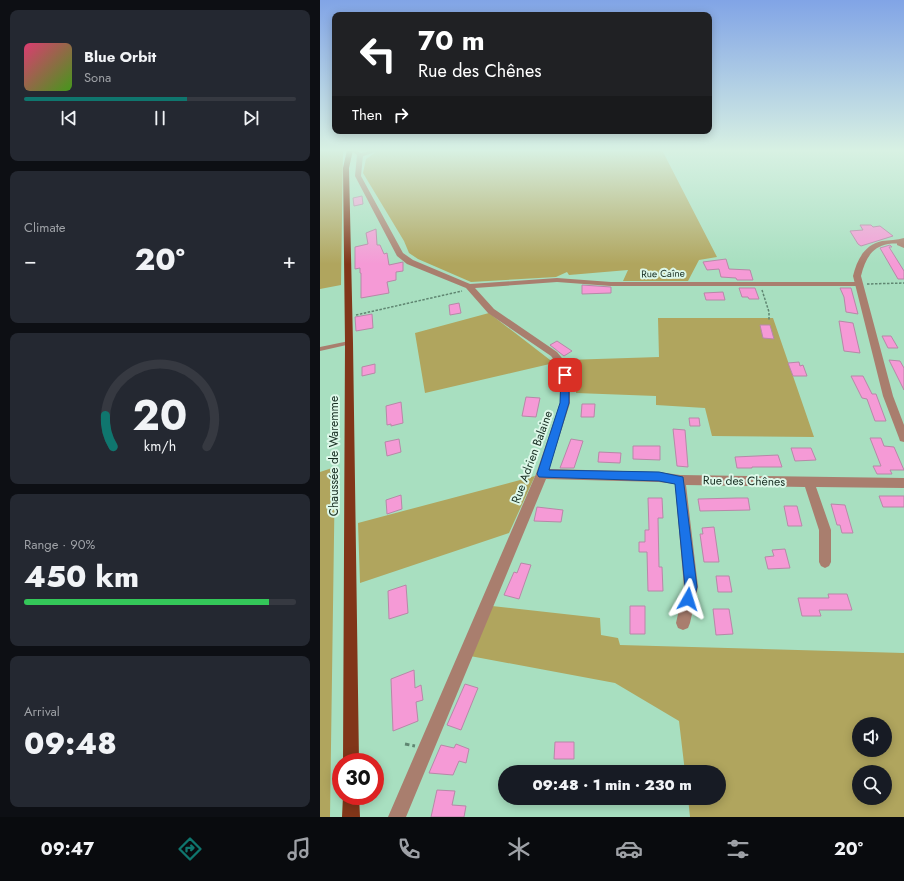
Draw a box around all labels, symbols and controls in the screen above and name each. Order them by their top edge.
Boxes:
text: 70 m [418,20,485,61]
icon: left [352,28,404,80]
text: Blue Orbit [84,46,156,68]
text: Rue des Chênes [418,58,541,84]
text: Sona [84,68,111,87]
text: Then [352,104,382,126]
icon: right [390,104,412,126]
icon: previous [58,107,80,129]
icon: pause [149,107,171,129]
icon: next [240,107,262,129]
text: Climate [24,218,65,237]
text: 20° [135,238,185,281]
text: − [24,244,37,276]
text: + [282,244,296,276]
street label: Rue Caîne [641,266,685,281]
pin [548,358,582,392]
icon: arrive [554,364,576,386]
text: 20 [133,384,187,445]
street label: Chaussée de Waremme [325,396,343,516]
street label: Rue Adrien Balaine [507,408,557,506]
text: km/h [144,435,176,455]
street label: Rue des Chênes [703,471,785,491]
text: Range · 90% [24,535,95,554]
text: 450 km [24,555,139,598]
position arrow [667,578,709,620]
text: Arrival [24,702,60,721]
map controls [852,717,892,805]
button: sound [852,717,892,757]
text: 09:48 [24,722,117,765]
speed limit sign: 30 [332,753,384,805]
button: search [852,765,892,805]
text: 09:48 · 1 min · 230 m [532,774,692,796]
icon: directions [176,835,204,863]
icon: music [285,835,313,863]
icon: phone [395,835,423,863]
icon: climate [505,835,533,863]
icon: car [615,835,643,863]
icon: filters [724,835,752,863]
text: 09:47 [41,836,94,862]
text: 20° [834,836,863,862]

